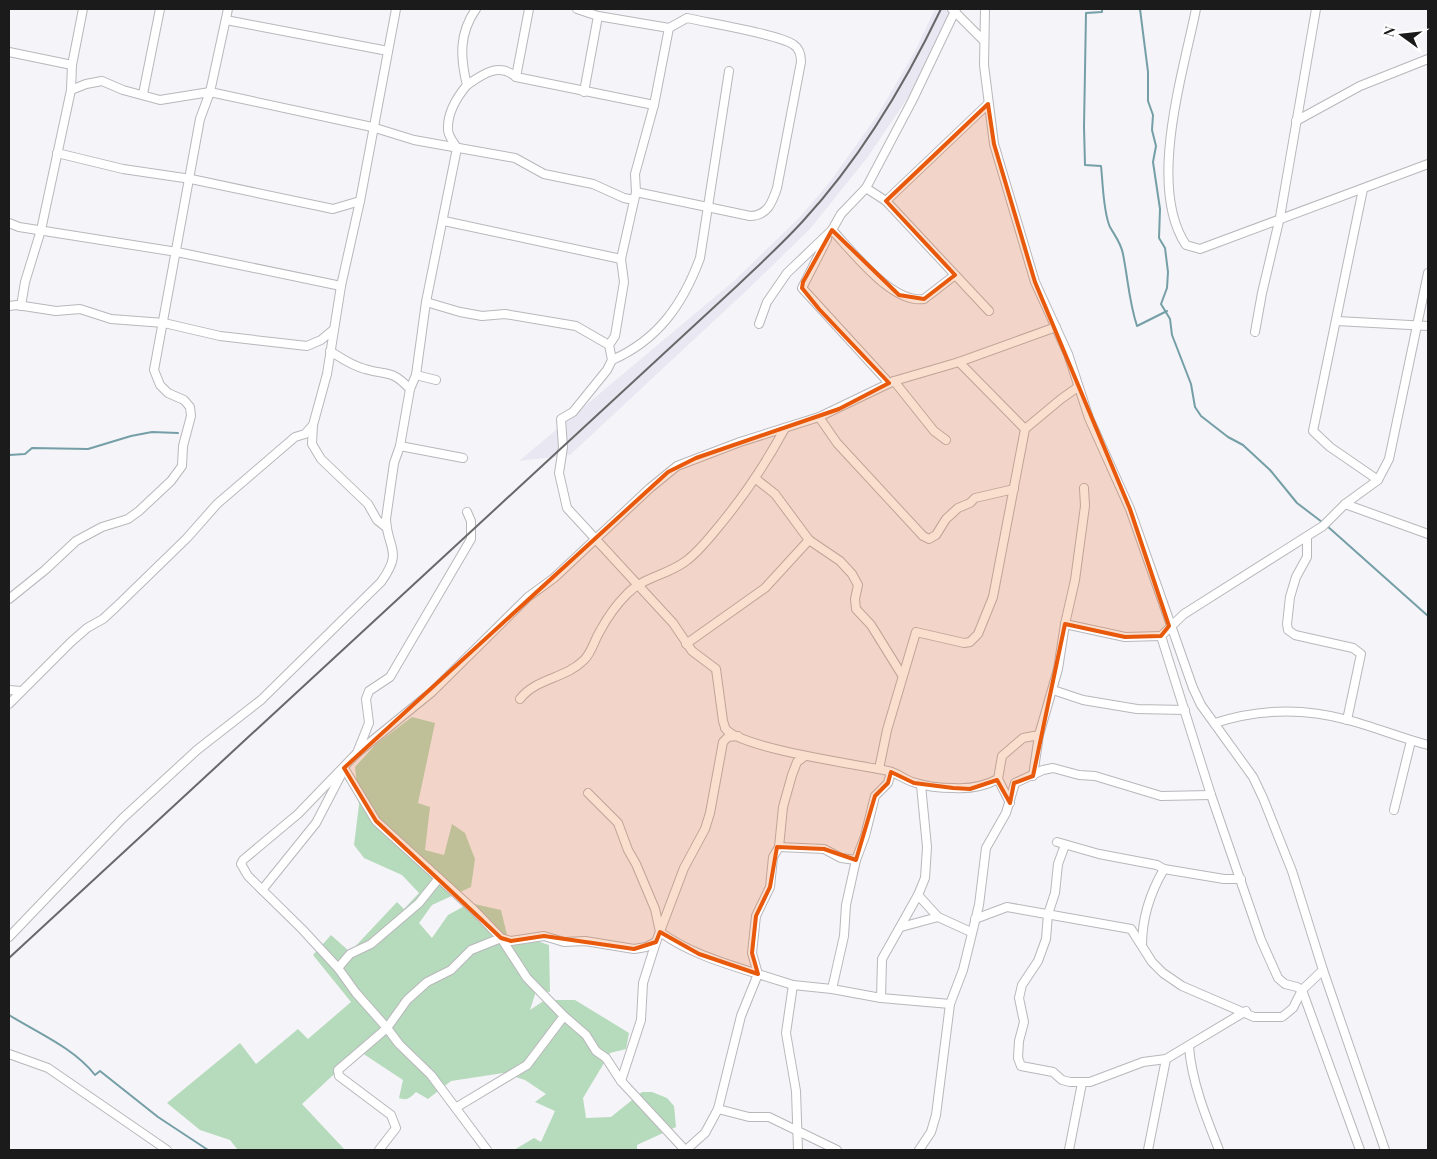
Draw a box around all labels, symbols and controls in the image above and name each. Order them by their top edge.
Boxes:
north arrow [1377,10,1427,60]
text: N [1378,24,1399,39]

